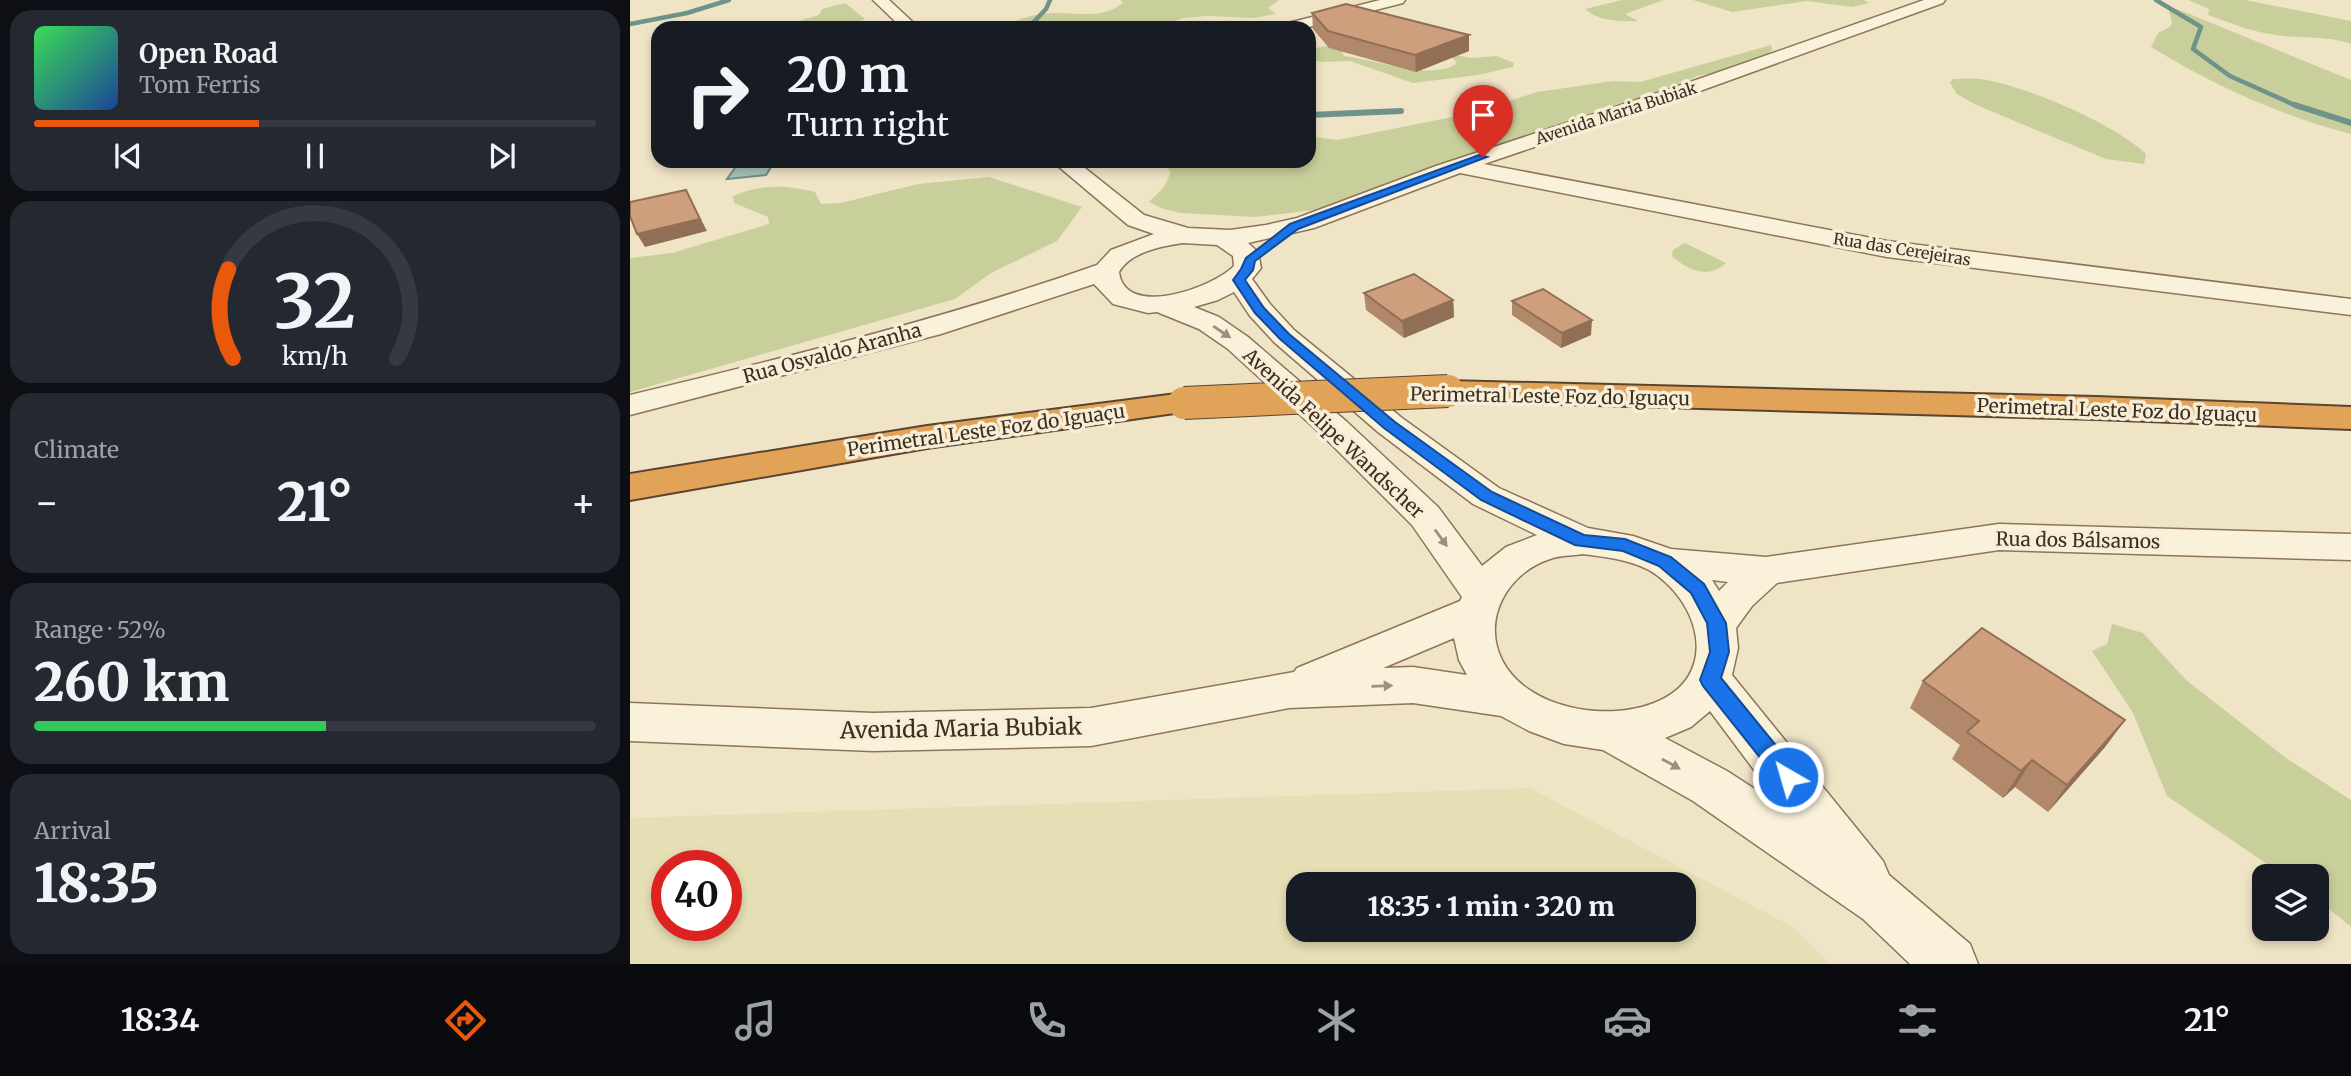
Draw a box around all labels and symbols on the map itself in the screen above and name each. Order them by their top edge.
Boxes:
street label: Avenida Maria Bubiak [1532,77,1700,149]
pin [1453,85,1513,157]
street label: Rua das Cerejeiras [1832,228,1972,270]
street label: Rua Osvaldo Aranha [740,318,924,388]
one-way arrow [1213,325,1232,338]
street label: Avenida Felipe Wandscher [1238,342,1430,524]
street label: Perimetral Leste Foz do Iguaçu [1410,382,1690,410]
street label: Perimetral Leste Foz do Iguaçu [1976,393,2258,427]
street label: Perimetral Leste Foz do Iguaçu [845,399,1127,461]
street label: Rua dos Bálsamos [1996,527,2160,553]
one-way arrow [1434,529,1448,547]
one-way arrow [1371,680,1393,691]
street label: Avenida Maria Bubiak [839,711,1083,745]
position arrow [1751,740,1825,814]
one-way arrow [1661,758,1680,770]
speed limit sign: 40 [651,850,742,941]

